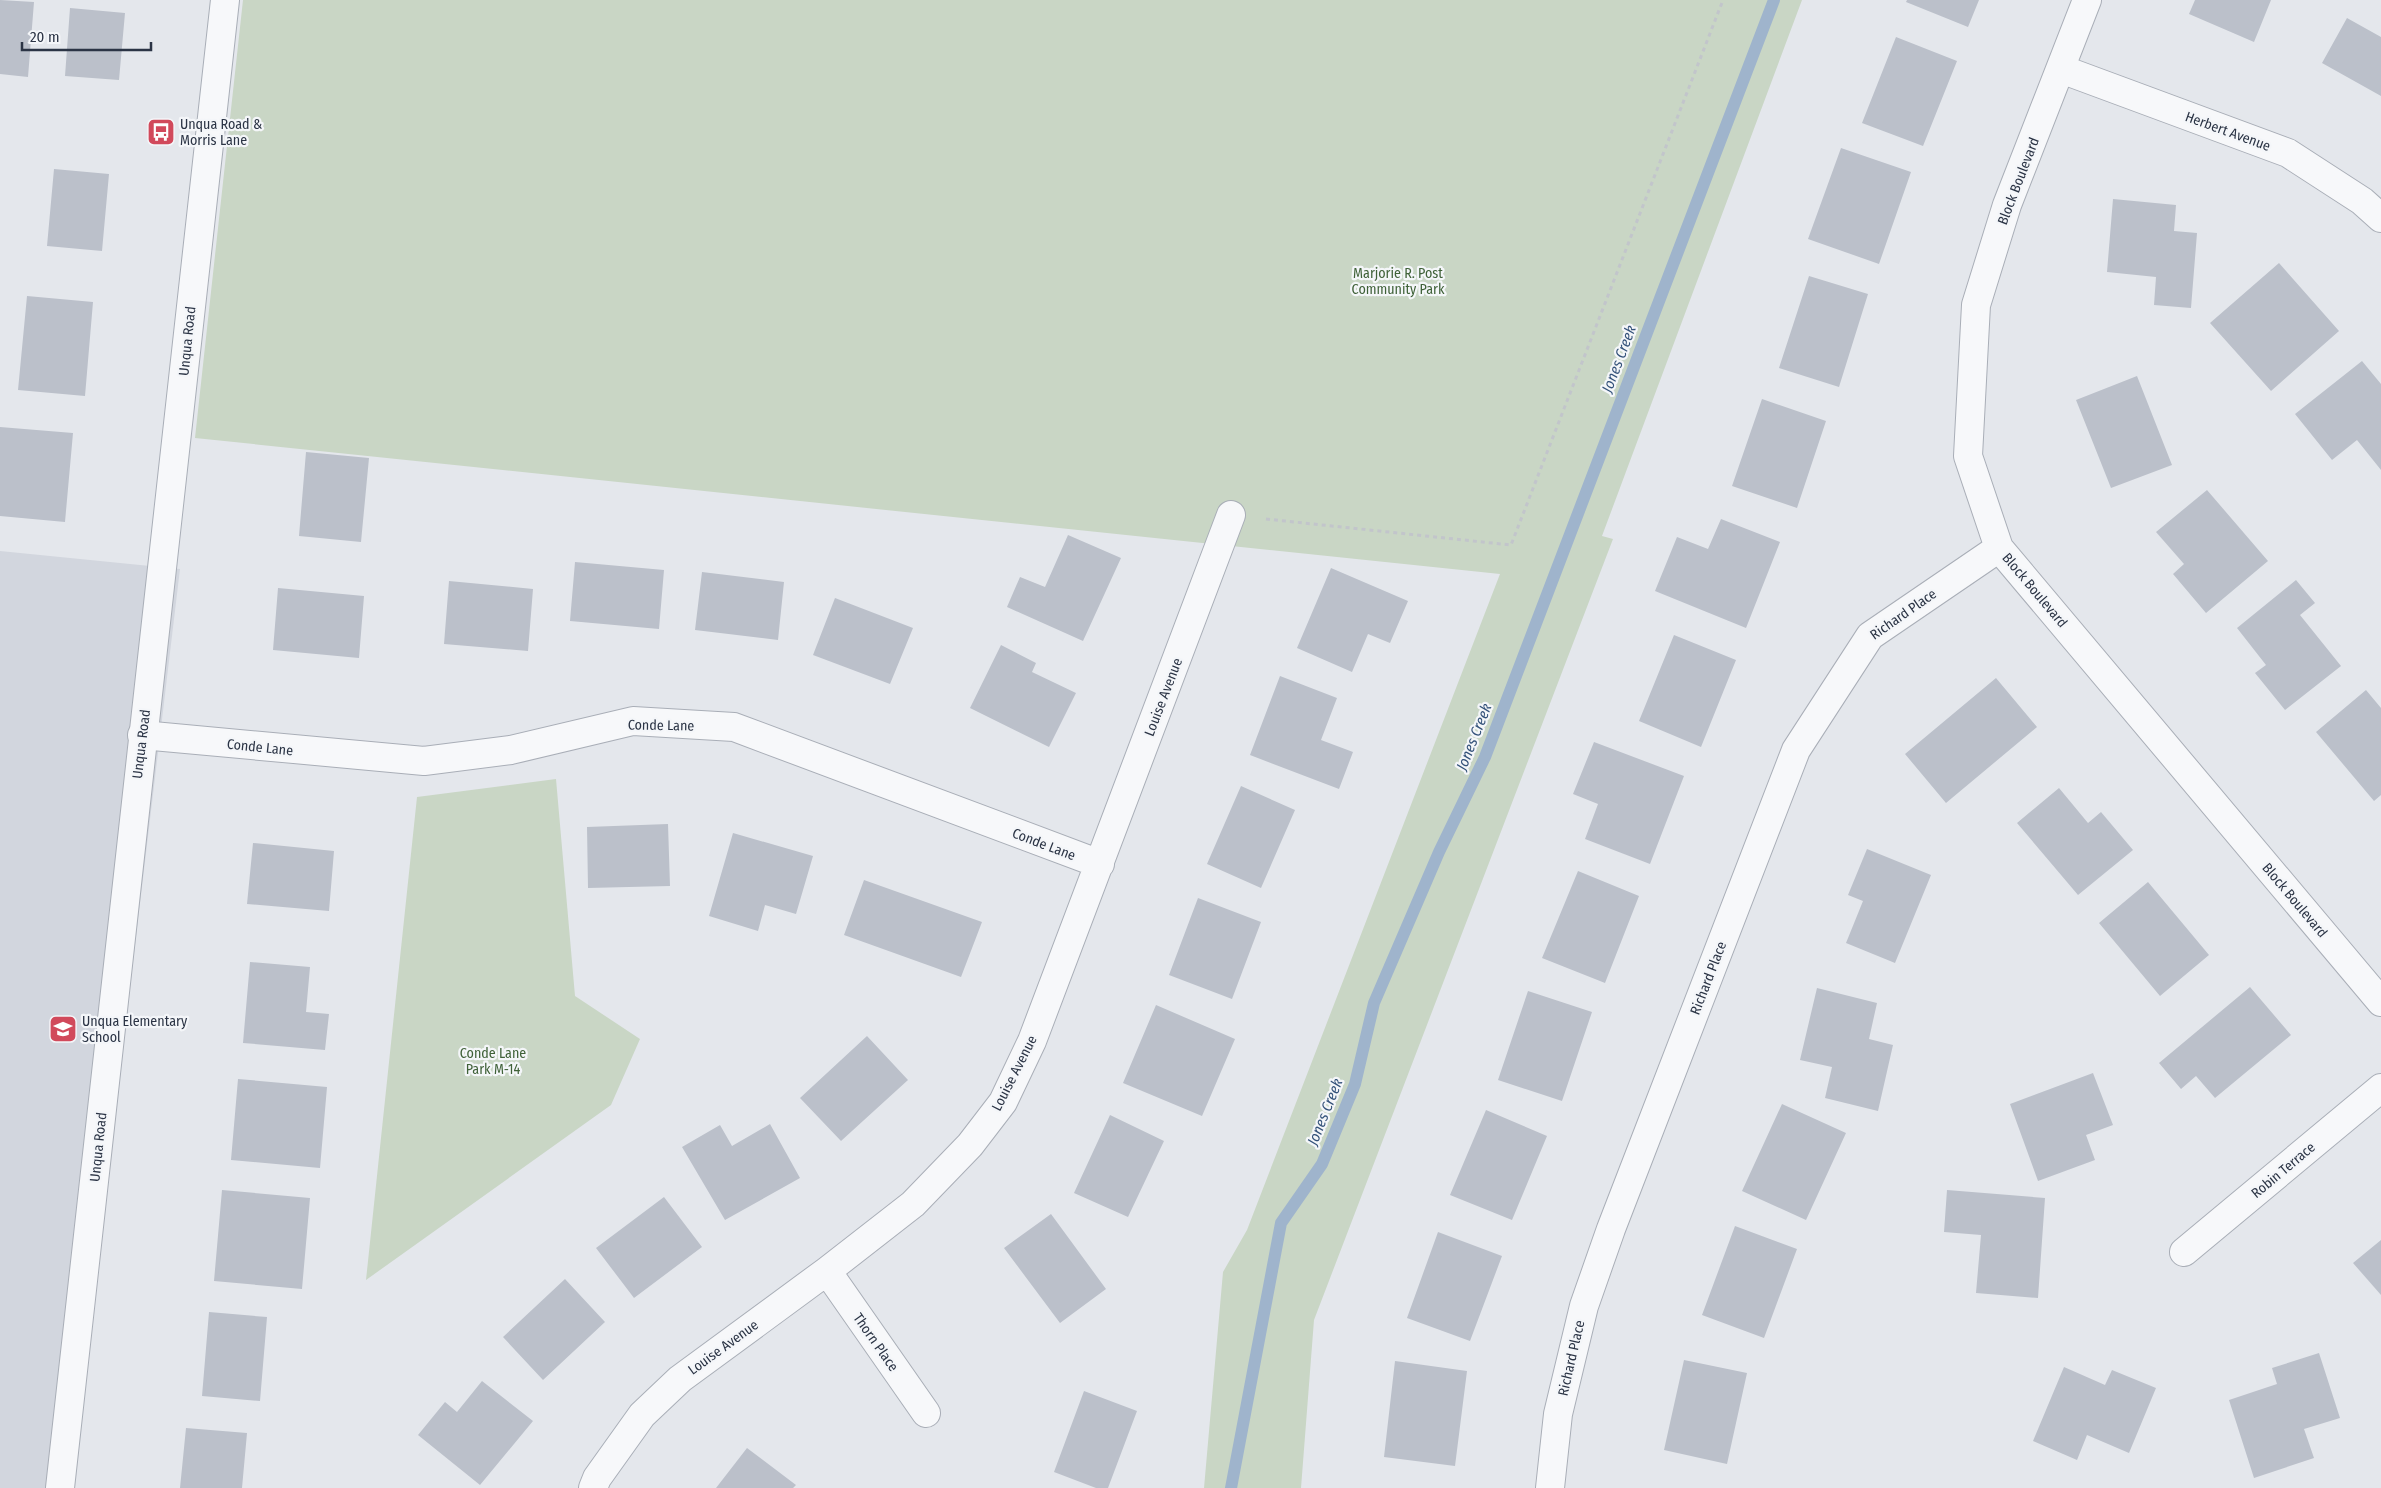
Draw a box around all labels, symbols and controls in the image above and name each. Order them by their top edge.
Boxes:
scale bar [22,20,151,52]
text: 20 m [30,28,60,46]
street label: Herbert Avenue [2183,108,2273,155]
place label: Unqua Road & Morris Lane [180,116,262,149]
bus stop icon: Unqua Road & Morris Lane [146,117,176,147]
street label: Block Boulevard [1994,135,2043,227]
park label: Marjorie R. Post Community Park [1352,265,1445,298]
street label: Unqua Road [175,306,200,377]
water label: Jones Creek [1598,322,1640,396]
street label: Block Boulevard [1998,550,2071,631]
street label: Richard Place [1867,585,1940,643]
street label: Louise Avenue [1141,656,1186,739]
water label: Jones Creek [1452,700,1496,774]
street label: Unqua Road [129,708,154,780]
street label: Conde Lane [628,716,694,735]
street label: Conde Lane [226,736,294,759]
street label: Conde Lane [1010,825,1078,864]
street label: Block Boulevard [2258,860,2331,941]
street label: Richard Place [1687,939,1730,1017]
place label: Unqua Elementary School [82,1013,188,1046]
school or university icon: Unqua Elementary School [48,1014,78,1044]
street label: Louise Avenue [988,1033,1041,1114]
park label: Conde Lane Park M-14 [460,1045,526,1078]
water label: Jones Creek [1303,1075,1347,1149]
street label: Unqua Road [86,1112,111,1183]
street label: Robin Terrace [2248,1139,2319,1202]
street label: Thorn Place [849,1310,902,1375]
street label: Louise Avenue [685,1316,762,1378]
street label: Richard Place [1555,1319,1588,1398]

